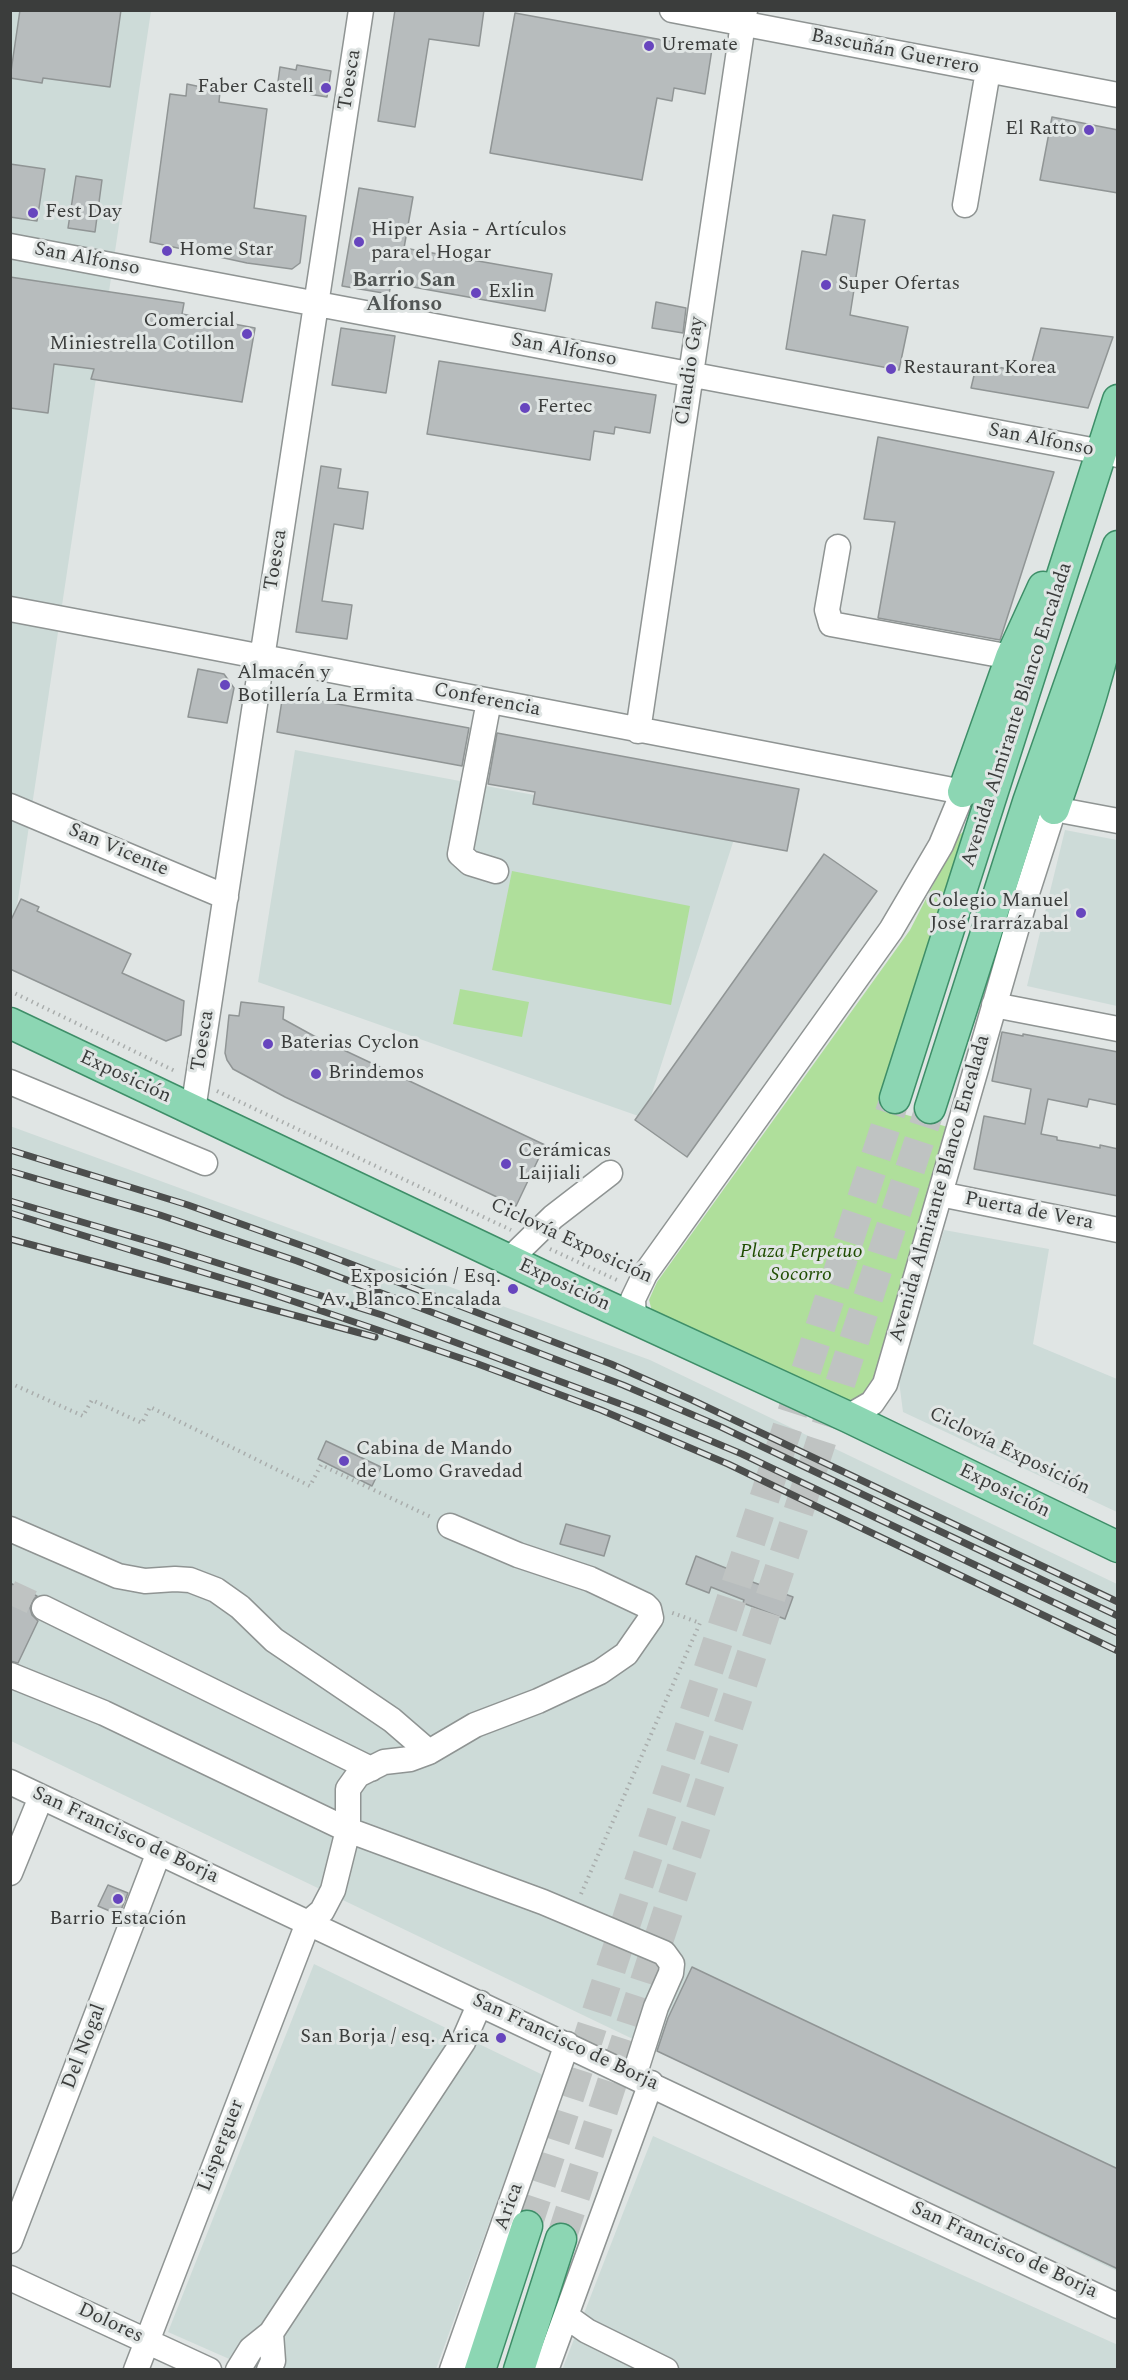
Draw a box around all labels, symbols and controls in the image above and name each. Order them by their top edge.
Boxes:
street label: Bascuñán Guerrero [809,25,981,81]
place label: Uremate [661,34,738,58]
marker: Uremate [642,39,656,53]
street label: Toesca [334,48,368,112]
place label: Faber Castell [197,76,314,100]
marker: Faber Castell [319,81,333,95]
place label: El Ratto [1005,118,1077,142]
marker: El Ratto [1082,123,1096,137]
place label: Fest Day [45,201,122,225]
marker: Fest Day [26,206,40,220]
place label: Hiper Asia - Artículos para el Hogar [371,219,567,266]
marker: Hiper Asia - Artículos para el Hogar [352,235,366,249]
street label: San Alfonso [32,238,142,282]
place label: Home Star [179,239,273,263]
marker: Home Star [160,244,174,258]
district label: Barrio San Alfonso [352,269,456,319]
place label: Super Ofertas [838,273,960,297]
marker: Super Ofertas [819,278,833,292]
place label: Exlin [488,281,535,305]
marker: Exlin [469,286,483,300]
place label: Comercial Miniestrella Cotillon [49,310,235,357]
street label: Claudio Gay [672,315,710,427]
marker: Comercial Miniestrella Cotillon [240,327,254,341]
street label: San Alfonso [509,329,619,373]
place label: Restaurant Korea [903,357,1056,381]
marker: Restaurant Korea [884,362,898,376]
place label: Fertec [537,396,593,420]
marker: Fertec [518,401,532,415]
street label: San Alfonso [986,419,1096,463]
street label: Toesca [260,528,294,592]
street label: Avenida Almirante Blanco Encalada [957,560,1079,870]
place label: Almacén y Botillería La Ermita [237,662,414,709]
marker: Almacén y Botillería La Ermita [218,678,232,692]
street label: Conferencia [432,679,542,723]
street label: San Vicente [64,819,172,883]
place label: Colegio Manuel José Irarrázabal [928,890,1069,937]
marker: Colegio Manuel José Irarrázabal [1074,906,1088,920]
street label: Toesca [187,1009,221,1073]
place label: Baterias Cyclon [280,1032,419,1056]
street label: Avenida Almirante Blanco Encalada [886,1032,996,1346]
marker: Baterias Cyclon [261,1037,275,1051]
street label: Exposición [75,1046,175,1110]
place label: Brindemos [328,1062,424,1086]
marker: Brindemos [309,1067,323,1081]
place label: Cerámicas Laijiali [518,1140,611,1187]
marker: Cerámicas Laijiali [499,1157,513,1171]
street label: Puerta de Vera [963,1188,1095,1236]
street label: Ciclovía Exposición [486,1194,656,1290]
park label: Plaza Perpetuo Socorro [739,1241,863,1288]
street label: Exposición [514,1254,614,1318]
place label: Exposición / Esq. Av. Blanco Encalada [322,1266,501,1313]
marker: Exposición / Esq. Av. Blanco Encalada [506,1282,520,1296]
street label: Ciclovía Exposición [925,1403,1093,1501]
place label: Cabina de Mando de Lomo Gravedad [356,1438,523,1485]
marker: Cabina de Mando de Lomo Gravedad [337,1454,351,1468]
street label: Exposición [955,1460,1053,1524]
street label: San Francisco de Borja [28,1782,222,1890]
marker: Barrio Estación [111,1892,125,1906]
place label: Barrio Estación [49,1908,187,1932]
street label: San Francisco de Borja [468,1989,662,2097]
street label: Del Nogal [58,2001,112,2093]
place label: San Borja / esq. Arica [300,2026,489,2050]
marker: San Borja / esq. Arica [494,2031,508,2045]
street label: Lisperguer [194,2097,250,2195]
street label: Arica [490,2180,530,2234]
street label: San Francisco de Borja [907,2197,1101,2305]
street label: Dolores [74,2298,146,2350]

